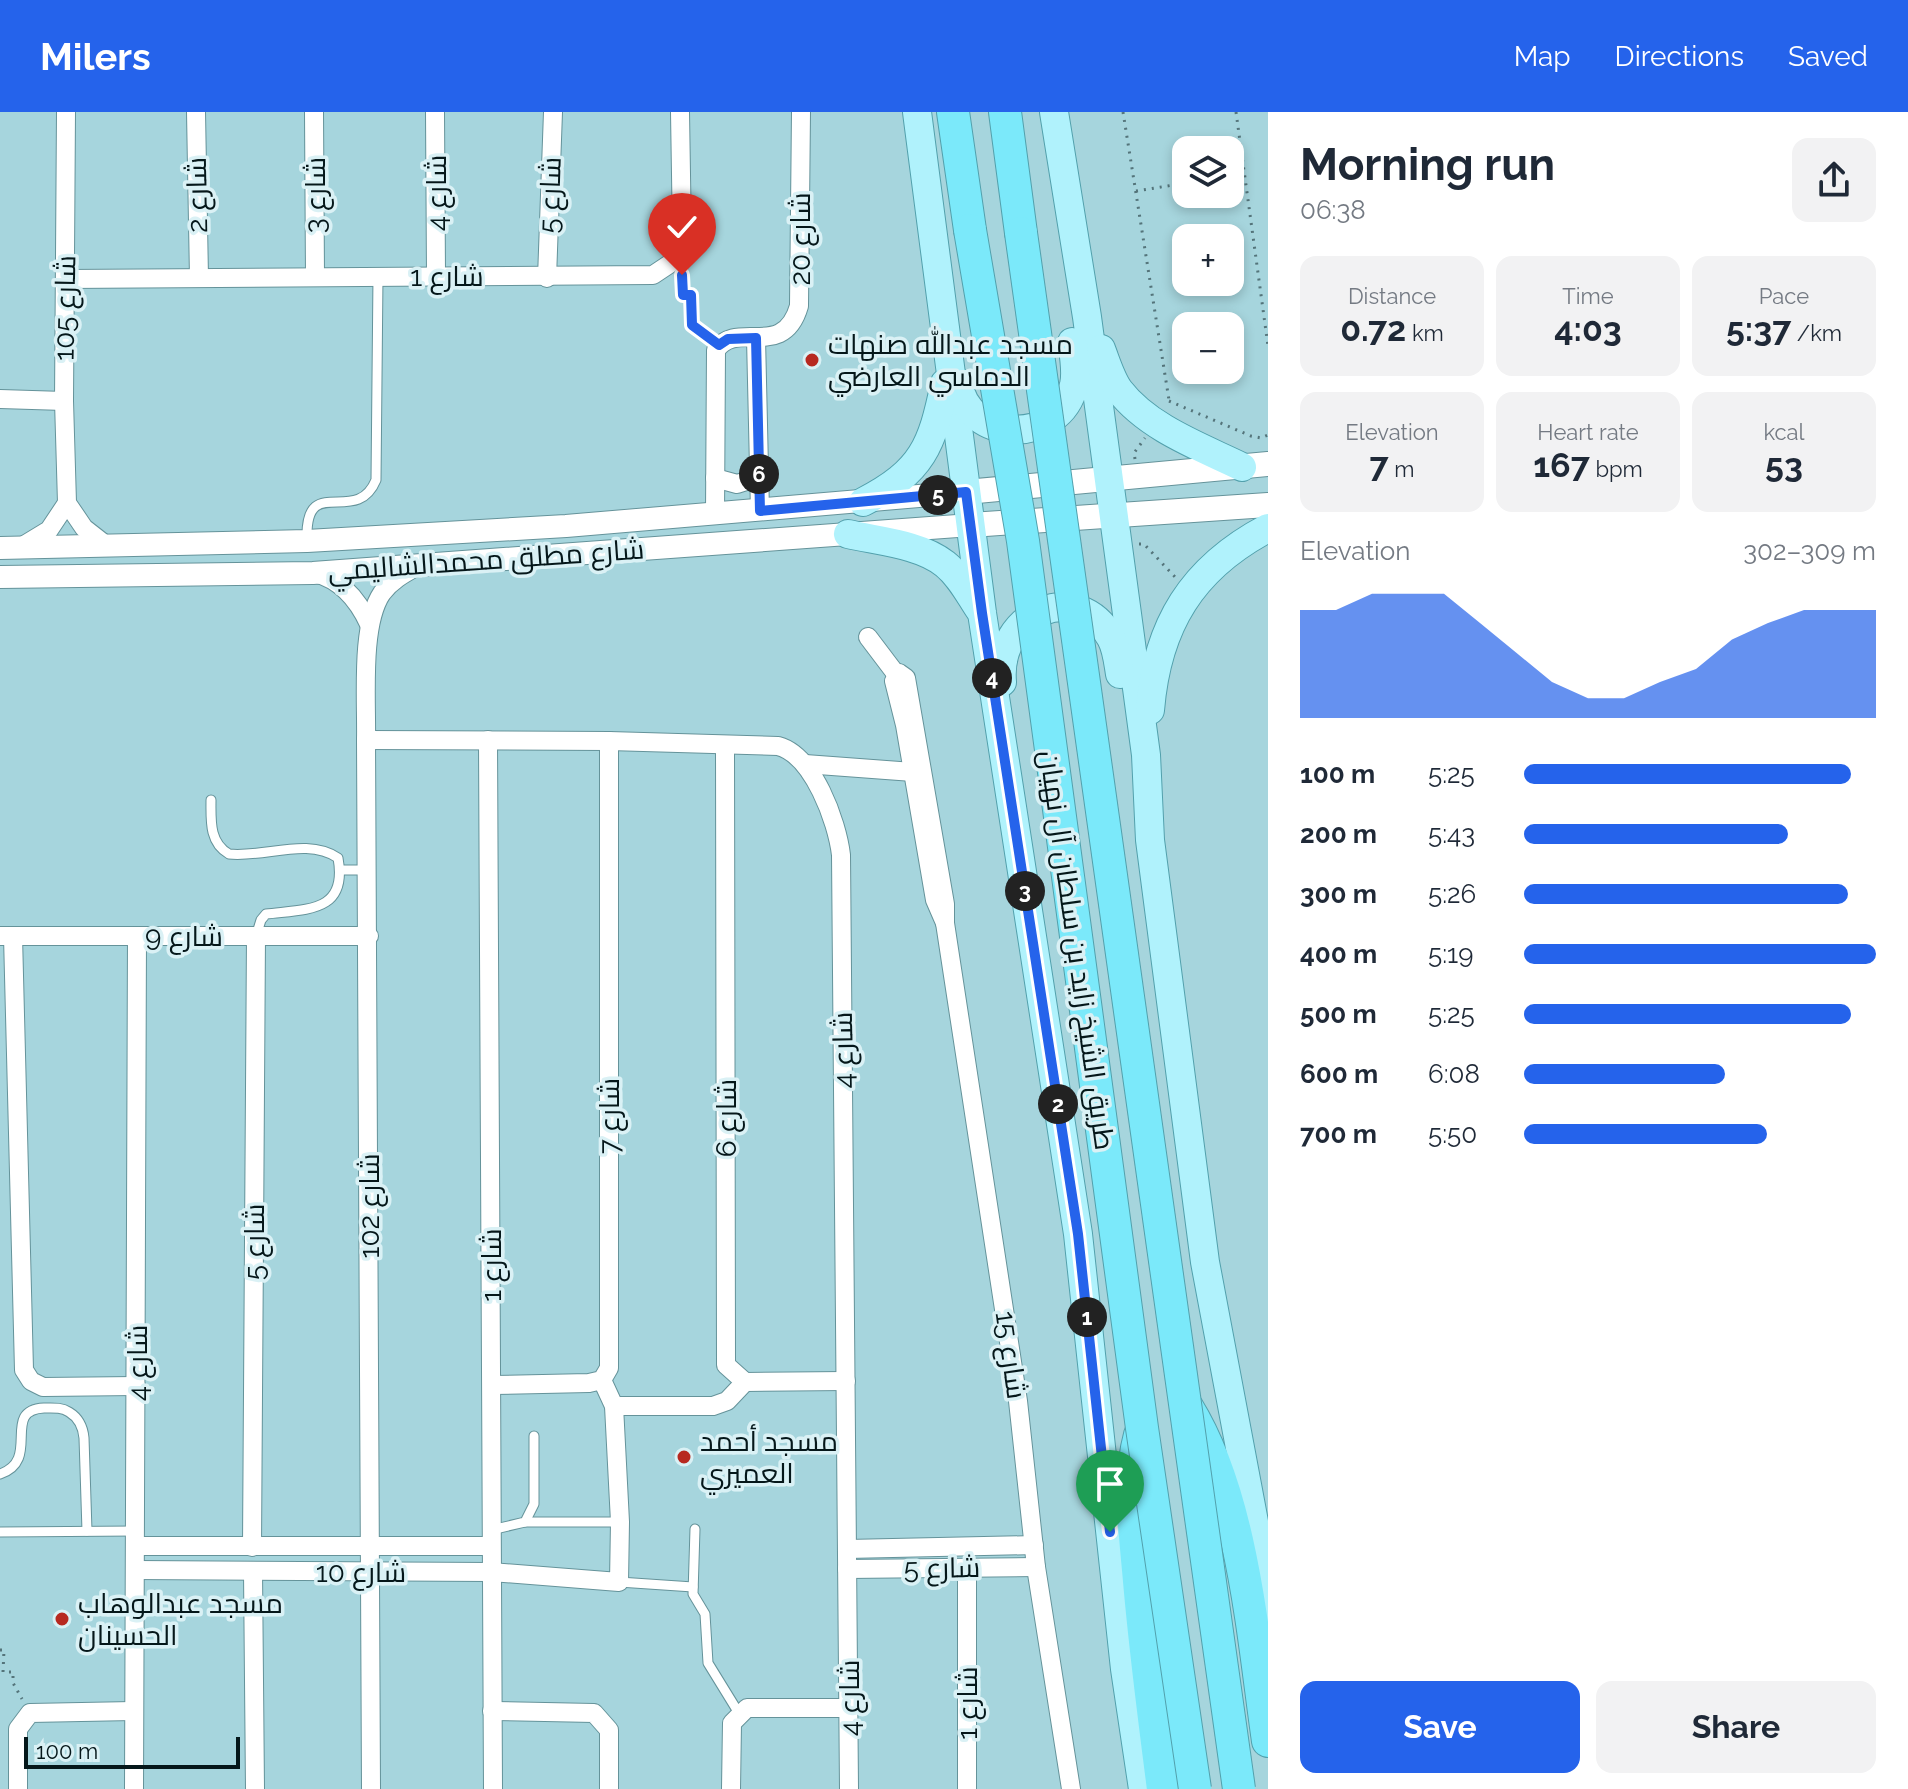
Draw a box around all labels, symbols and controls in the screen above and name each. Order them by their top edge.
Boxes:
text: Milers [40,34,151,79]
text: Map [1514,40,1571,73]
text: Directions [1615,40,1744,73]
text: Saved [1788,40,1868,73]
map controls [1172,136,1244,384]
button: layers [1172,136,1244,208]
button: share [1792,138,1876,222]
text: Morning run [1300,139,1555,190]
street label: شارع 4 [420,155,455,231]
street label: شارع 5 [532,156,570,234]
street label: شارع 2 [180,157,216,233]
street label: شارع 3 [299,157,334,233]
street label: شارع 20 [784,192,819,286]
pin [648,193,716,275]
text: 06:38 [1300,195,1366,225]
icon: check [660,205,704,249]
button: + [1172,224,1244,296]
street label: شارع 105 [48,255,84,361]
street label: شارع 1 [410,260,484,295]
text: Distance [1348,283,1436,309]
text: Time [1562,283,1614,309]
text: Pace [1759,283,1809,309]
text: 0.72 [1340,309,1406,349]
text: 4:03 [1554,309,1622,349]
text: 5:37 [1726,309,1791,349]
button: − [1172,312,1244,384]
text: km [1406,320,1444,346]
text: /km [1791,320,1842,346]
place label: مسجد عبدالله صنهات الدماسي العارضي [828,326,1073,397]
marker: مسجد عبدالله صنهات الدماسي العارضي [803,351,821,369]
text: Elevation [1345,419,1439,445]
text: Heart rate [1537,419,1639,445]
text: kcal [1763,419,1805,445]
text: 7 [1370,445,1389,485]
text: 167 [1533,445,1590,485]
text: 53 [1765,445,1803,485]
pin: 6 [739,454,779,494]
text: m [1389,456,1414,482]
text: bpm [1590,456,1643,482]
text: 6 [752,461,766,487]
pin: 5 [918,475,958,515]
text: 5 [932,482,944,508]
street label: شارع مطلق محمدالشاليمي [327,532,646,593]
text: Elevation [1300,536,1410,566]
text: 302–309 m [1743,536,1876,566]
pin: 4 [972,658,1012,698]
text: 4 [986,665,998,691]
street label: طريق الشيخ زايد بن سلطان آل نهيان [1031,748,1121,1152]
text: 100 m [1300,759,1375,789]
text: 5:25 [1428,759,1475,789]
text: 200 m [1300,819,1377,849]
text: 5:43 [1428,819,1475,849]
pin: 3 [1005,871,1045,911]
text: 3 [1019,878,1031,904]
text: 300 m [1300,879,1377,909]
text: 5:26 [1428,879,1476,909]
street label: شارع 9 [145,920,223,955]
text: 400 m [1300,939,1377,969]
text: 5:19 [1428,939,1473,969]
text: 500 m [1300,999,1377,1029]
text: 5:25 [1428,999,1475,1029]
street label: شارع 4 [826,1011,862,1089]
text: 600 m [1300,1059,1378,1089]
text: 6:08 [1428,1059,1480,1089]
street label: شارع 7 [593,1078,628,1154]
street label: شارع 6 [710,1079,745,1157]
pin: 2 [1038,1084,1078,1124]
text: 2 [1052,1091,1064,1117]
text: 700 m [1300,1119,1377,1149]
text: 5:50 [1428,1119,1477,1149]
street label: شارع 102 [353,1153,388,1259]
street label: شارع 5 [238,1204,273,1280]
street label: شارع 1 [475,1228,510,1302]
pin: 1 [1067,1297,1107,1337]
text: 1 [1082,1304,1092,1330]
street label: شارع 15 [987,1309,1034,1401]
street label: شارع 4 [121,1325,156,1401]
place label: مسجد أحمد العميري [700,1424,838,1495]
marker: مسجد أحمد العميري [675,1448,693,1466]
pin [1076,1450,1144,1532]
icon: arrive [1088,1462,1132,1506]
street label: شارع 5 [903,1551,981,1587]
street label: شارع 10 [316,1556,406,1591]
place label: مسجد عبدالوهاب الحسينان [78,1587,283,1652]
marker: مسجد عبدالوهاب الحسينان [53,1610,71,1628]
street label: شارع 4 [833,1660,868,1736]
street label: شارع 1 [951,1666,986,1740]
button: Save [1300,1681,1580,1773]
button: Share [1596,1681,1876,1773]
scale bar [24,1733,240,1769]
text: 100 m [36,1738,98,1764]

